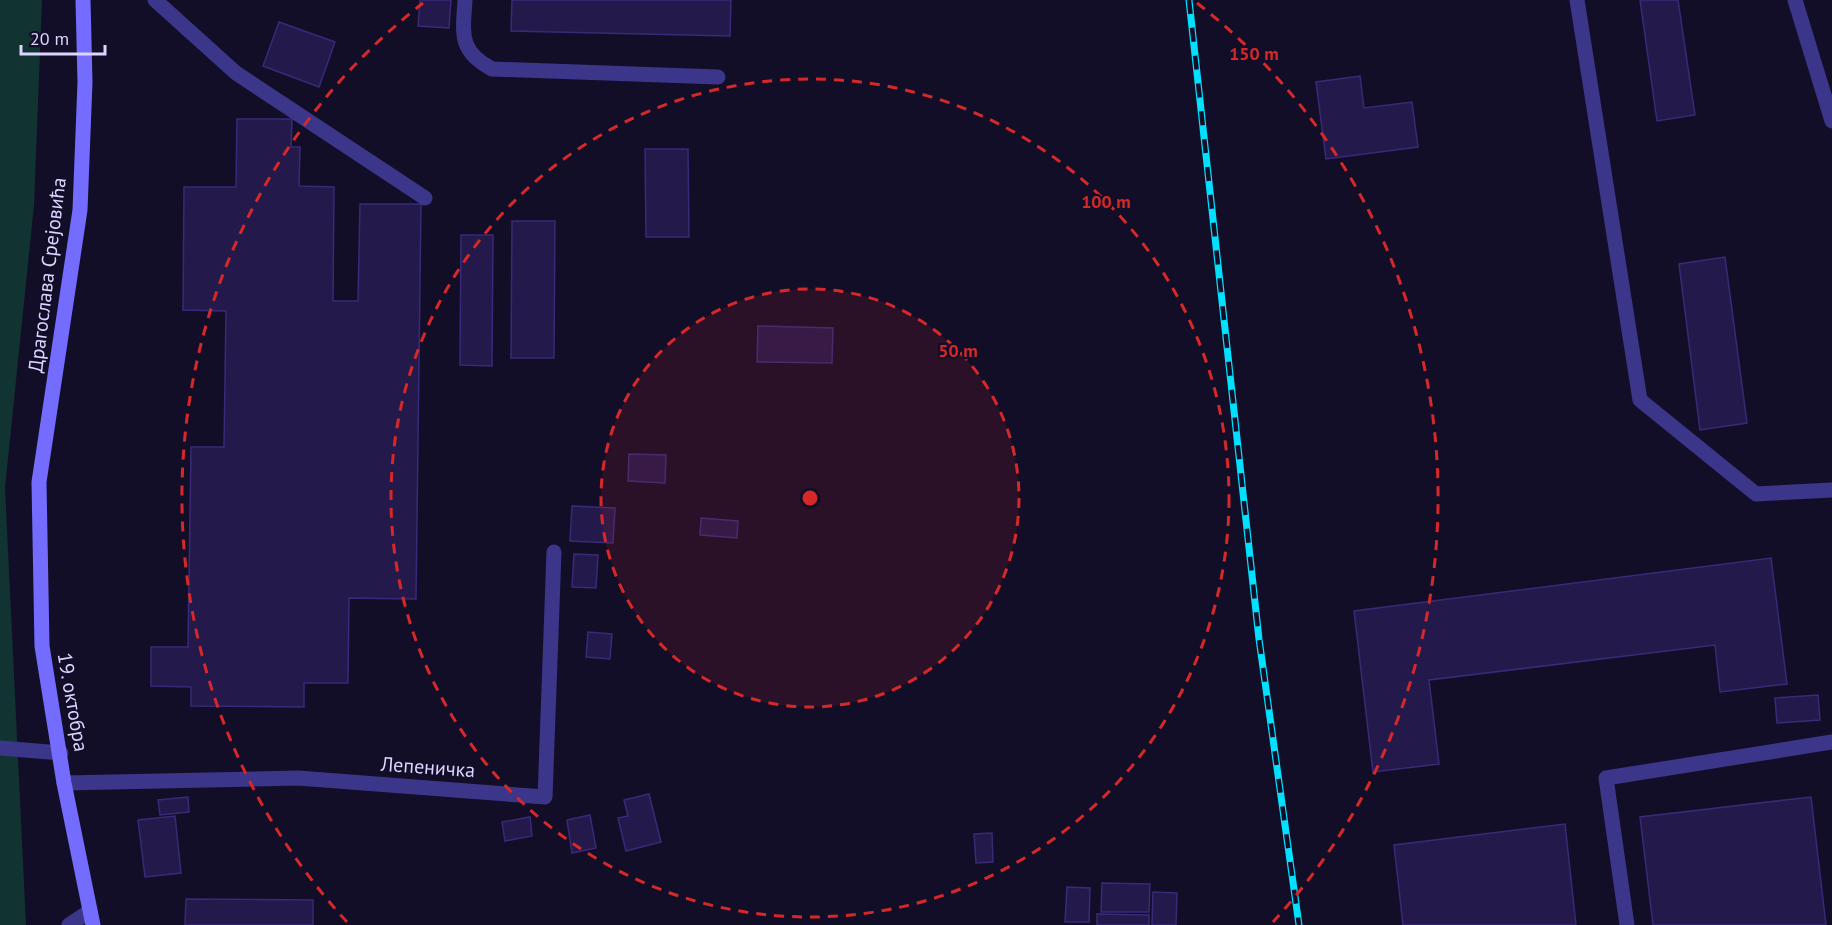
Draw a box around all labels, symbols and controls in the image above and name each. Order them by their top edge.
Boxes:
scale bar [21,18,105,56]
text: 20 m [30,27,69,50]
text: 150 m [1229,42,1279,65]
street label: Драгослава Срејовића [22,176,72,374]
text: 100 m [1081,190,1131,213]
text: 50 m [938,339,978,362]
centre of rings [800,488,820,508]
street label: 19. октобра [52,651,94,753]
street label: Лепеничка [379,751,476,783]

